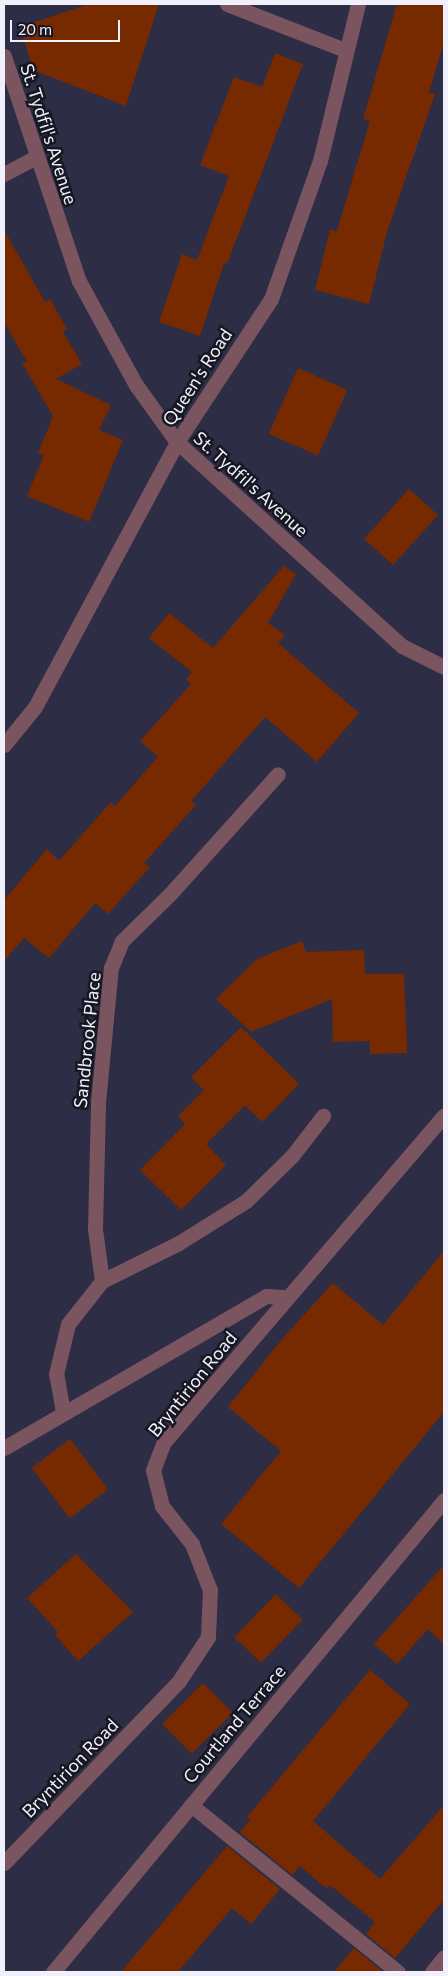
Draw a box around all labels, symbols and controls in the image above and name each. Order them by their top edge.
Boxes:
scale bar [12,10,122,42]
text: 20 m [18,20,52,38]
street label: St. Tydfil's Avenue [16,61,82,207]
street label: Queen's Road [158,324,236,430]
street label: St. Tydfil's Avenue [189,427,313,541]
street label: Sandbrook Place [69,971,105,1109]
street label: Bryntirion Road [143,1327,241,1441]
street label: Courtland Terrace [178,1661,290,1787]
street label: Bryntirion Road [17,1714,123,1822]

